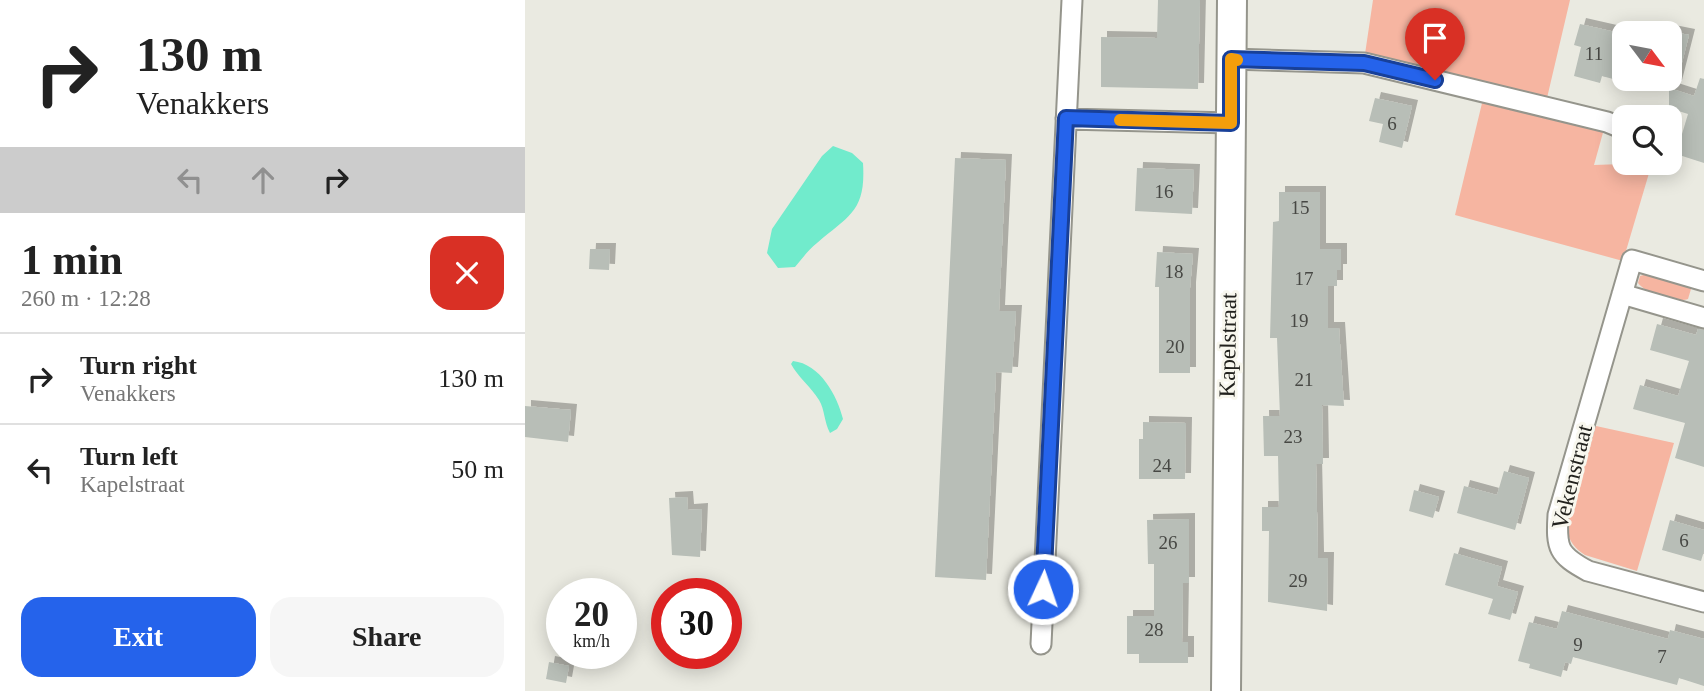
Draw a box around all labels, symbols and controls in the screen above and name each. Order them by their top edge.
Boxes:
pin [1405,8,1465,80]
icon: arrive [1416,19,1454,57]
north arrow [1612,21,1682,91]
map controls [1612,21,1682,175]
text: 130 m [136,27,263,82]
icon: right [21,28,112,119]
house number: 11 [1585,43,1603,64]
text: Venakkers [136,85,269,121]
button: search [1612,105,1682,175]
house number: 6 [1387,113,1397,134]
icon: left [171,161,209,199]
icon: ahead [244,161,282,199]
icon: right [317,161,355,199]
house number: 16 [1155,181,1174,202]
house number: 15 [1291,197,1310,218]
button: close [430,236,504,310]
text: 1 min [21,237,123,283]
house number: 18 [1165,261,1184,282]
house number: 17 [1295,268,1314,289]
text: 260 m · 12:28 [21,286,151,311]
street label: Kapelstraat [1215,292,1241,398]
house number: 19 [1290,310,1309,331]
house number: 20 [1166,336,1185,357]
text: Turn right [80,351,197,380]
icon: right [21,360,59,398]
text: 130 m [438,364,504,393]
house number: 21 [1295,369,1314,390]
text: Venakkers [80,381,176,406]
street label: Vekenstraat [1547,421,1597,532]
house number: 23 [1284,426,1303,447]
text: Turn left [80,442,178,471]
icon: left [21,451,59,489]
text: 50 m [451,455,504,484]
house number: 24 [1153,455,1172,476]
text: Kapelstraat [80,472,185,497]
house number: 6 [1679,530,1689,551]
house number: 26 [1159,532,1178,553]
position arrow [1006,552,1080,626]
house number: 29 [1289,570,1308,591]
speed limit sign: 30 [651,578,742,669]
text: 20 [574,595,609,634]
button: Exit [21,597,256,677]
button: Share [270,597,504,677]
house number: 28 [1145,619,1164,640]
text: km/h [573,631,610,651]
house number: 9 [1573,634,1583,655]
house number: 7 [1657,646,1667,667]

